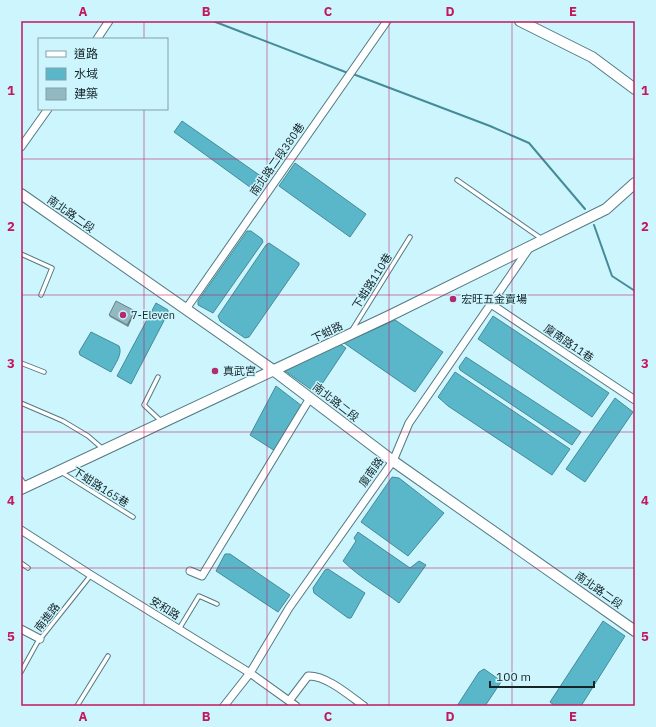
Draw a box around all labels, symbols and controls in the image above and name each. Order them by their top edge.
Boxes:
text: A [79,3,88,20]
text: B [202,3,211,20]
text: C [324,3,333,20]
text: D [445,3,455,20]
text: E [569,3,577,20]
legend [38,38,168,110]
text: 道路 [74,46,98,61]
text: 水域 [74,66,98,81]
text: 1 [7,82,15,99]
text: 1 [641,82,649,99]
text: 建築 [74,86,98,101]
street label: 南北路二段380巷 [247,120,307,198]
street label: 南北路二段 [44,192,98,236]
text: 2 [7,218,15,235]
text: 2 [641,218,649,235]
street label: 下蚶路110巷 [349,250,395,312]
place label: 宏旺五金賣場 [461,292,527,306]
marker: 宏旺五金賣場 [448,294,458,304]
place label: 7-Eleven [131,308,175,322]
marker: 7-Eleven [118,310,128,320]
street label: 下蚶路 [309,318,345,346]
street label: 廈南路11巷 [541,321,597,365]
text: 3 [7,355,15,372]
text: 3 [641,355,649,372]
place label: 真武宮 [223,364,256,378]
marker: 真武宮 [210,366,220,376]
street label: 南北路二段 [310,380,362,424]
street label: 廈南路 [356,454,386,490]
street label: 下蚶路165巷 [70,464,132,510]
text: 4 [7,492,15,509]
text: 4 [641,492,649,509]
street label: 南北路二段 [572,568,626,612]
street label: 安和路 [147,593,183,623]
street label: 南進路 [31,600,63,634]
text: 5 [7,628,15,645]
text: 5 [641,628,649,645]
scale bar [490,663,594,689]
text: 100 m [496,669,531,684]
text: A [79,708,88,725]
text: B [202,708,211,725]
text: C [324,708,333,725]
text: D [445,708,455,725]
text: E [569,708,577,725]

